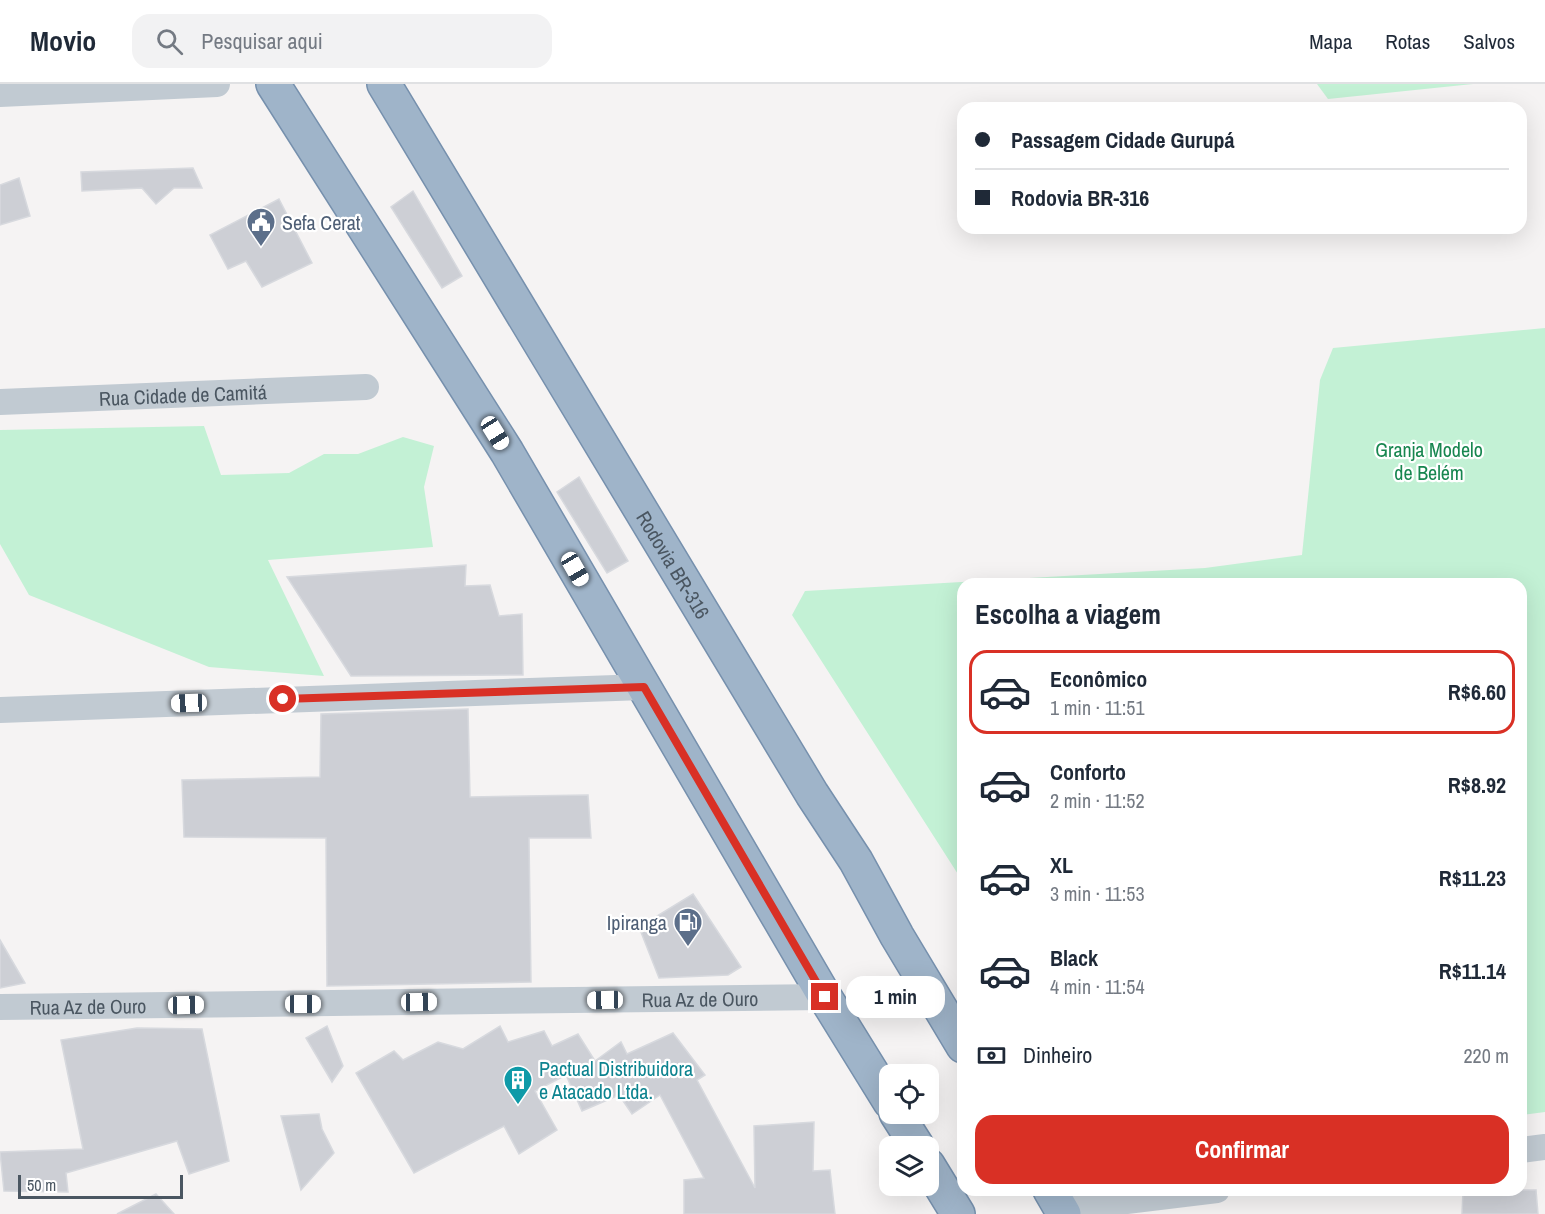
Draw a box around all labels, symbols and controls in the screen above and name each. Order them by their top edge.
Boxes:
search box [132,14,552,68]
text: Movio [30,22,96,60]
icon: search [153,25,186,58]
text: Pesquisar aqui [201,26,323,56]
text: Mapa [1309,27,1352,56]
text: Rotas [1385,27,1430,56]
text: Salvos [1463,27,1515,56]
text: Passagem Cidade Gurupá [1011,125,1235,155]
text: Rodovia BR-316 [1011,183,1149,213]
public building icon: Sefa Cerat [245,206,277,248]
place label: Sefa Cerat [282,209,361,236]
street label: Rua Cidade de Camitá [98,378,267,411]
car [478,413,512,453]
park label: Granja Modelo de Belém [1375,436,1483,486]
street label: Rodovia BR-316 [631,506,717,623]
car [558,549,592,589]
text: Escolha a viagem [975,596,1161,632]
text: Econômico [1050,664,1147,694]
icon: car [978,665,1032,719]
text: R$6.60 [1448,677,1506,707]
route start [269,685,296,712]
car [171,693,207,713]
text: 1 min · 11:51 [1050,694,1145,721]
text: Conforto [1050,757,1126,787]
icon: car [978,758,1032,812]
text: R$8.92 [1448,770,1506,800]
text: 2 min · 11:52 [1050,787,1145,814]
text: XL [1050,850,1073,880]
icon: car [978,851,1032,905]
text: R$11.23 [1439,863,1506,893]
text: 3 min · 11:53 [1050,880,1145,907]
fuel station icon: Ipiranga [672,906,704,948]
place label: Ipiranga [607,909,667,936]
text: Black [1050,943,1098,973]
icon: car [978,944,1032,998]
text: R$11.14 [1439,956,1506,986]
text: 4 min · 11:54 [1050,973,1145,1000]
callout: 1 min [846,976,945,1018]
route end [811,983,838,1010]
text: 1 min [874,983,917,1010]
street label: Rua Az de Ouro [641,984,758,1013]
car [587,991,623,1009]
street label: Rua Az de Ouro [29,992,147,1020]
car [401,993,437,1011]
car [285,995,321,1013]
car [168,996,204,1014]
icon: cash [975,1039,1008,1072]
text: Dinheiro [1023,1040,1092,1070]
text: 220 m [1463,1042,1509,1069]
place label: Pactual Distribuidora e Atacado Ltda. [539,1055,693,1105]
building icon: Pactual Distribuidora e Atacado Ltda. [502,1064,534,1106]
map controls [879,1064,939,1196]
button: locate [879,1064,939,1124]
button: Confirmar [975,1115,1509,1184]
button: layers [879,1136,939,1196]
scale bar [18,1172,183,1200]
text: 50 m [27,1174,56,1196]

